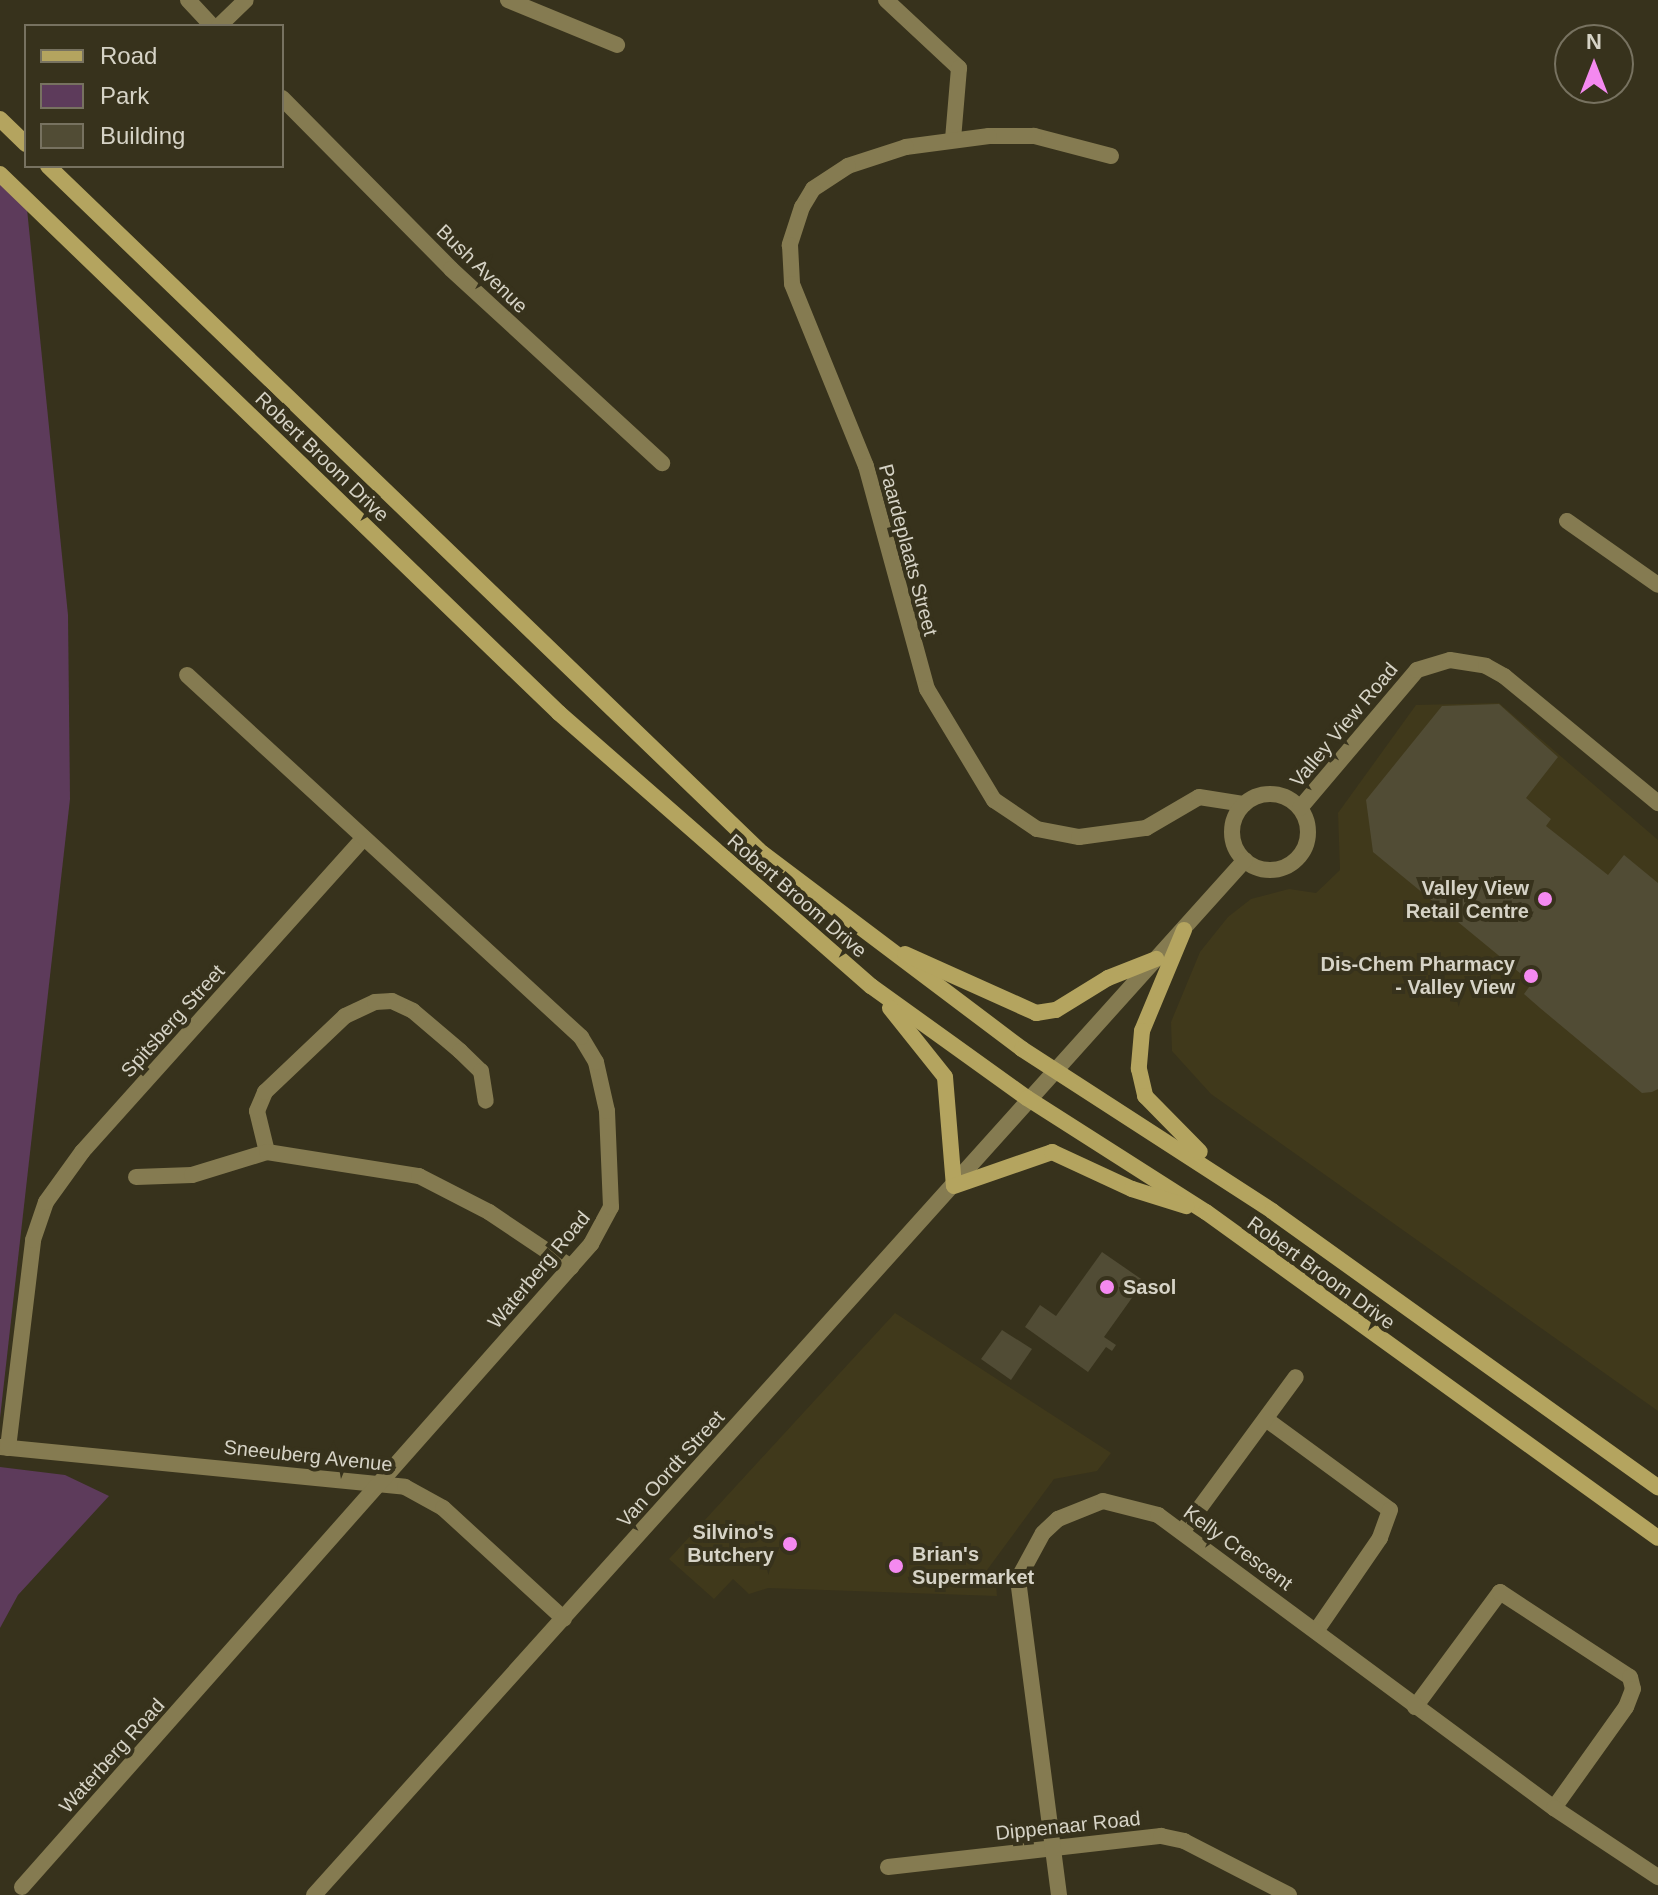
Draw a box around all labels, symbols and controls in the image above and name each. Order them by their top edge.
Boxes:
legend [24,24,284,168]
north arrow [1554,24,1634,104]
text: N [1586,29,1602,54]
text: Road [100,42,157,69]
text: Park [100,82,149,109]
text: Building [100,122,185,149]
street label: Bush Avenue [431,219,533,319]
street label: Robert Broom Drive [250,387,394,527]
street label: Paardeplaats Street [874,462,942,638]
street label: Valley View Road [1285,658,1403,792]
street label: Robert Broom Drive [722,829,872,963]
place label: Valley View Retail Centre [1406,876,1529,923]
marker: Valley View Retail Centre [1536,890,1554,908]
place label: Dis-Chem Pharmacy - Valley View [1320,952,1515,999]
street label: Spitsberg Street [116,960,230,1082]
marker: Dis-Chem Pharmacy - Valley View [1522,967,1540,985]
street label: Waterberg Road [483,1206,595,1334]
street label: Robert Broom Drive [1242,1211,1400,1335]
place label: Sasol [1123,1275,1176,1299]
marker: Sasol [1098,1278,1116,1296]
street label: Van Oordt Street [612,1406,730,1532]
street label: Sneeuberg Avenue [222,1435,394,1477]
street label: Kelly Crescent [1179,1500,1297,1596]
place label: Silvino's Butchery [687,1520,774,1567]
marker: Silvino's Butchery [781,1535,799,1553]
place label: Brian's Supermarket [912,1542,1034,1589]
marker: Brian's Supermarket [887,1557,905,1575]
street label: Waterberg Road [54,1694,170,1818]
street label: Dippenaar Road [994,1806,1142,1846]

